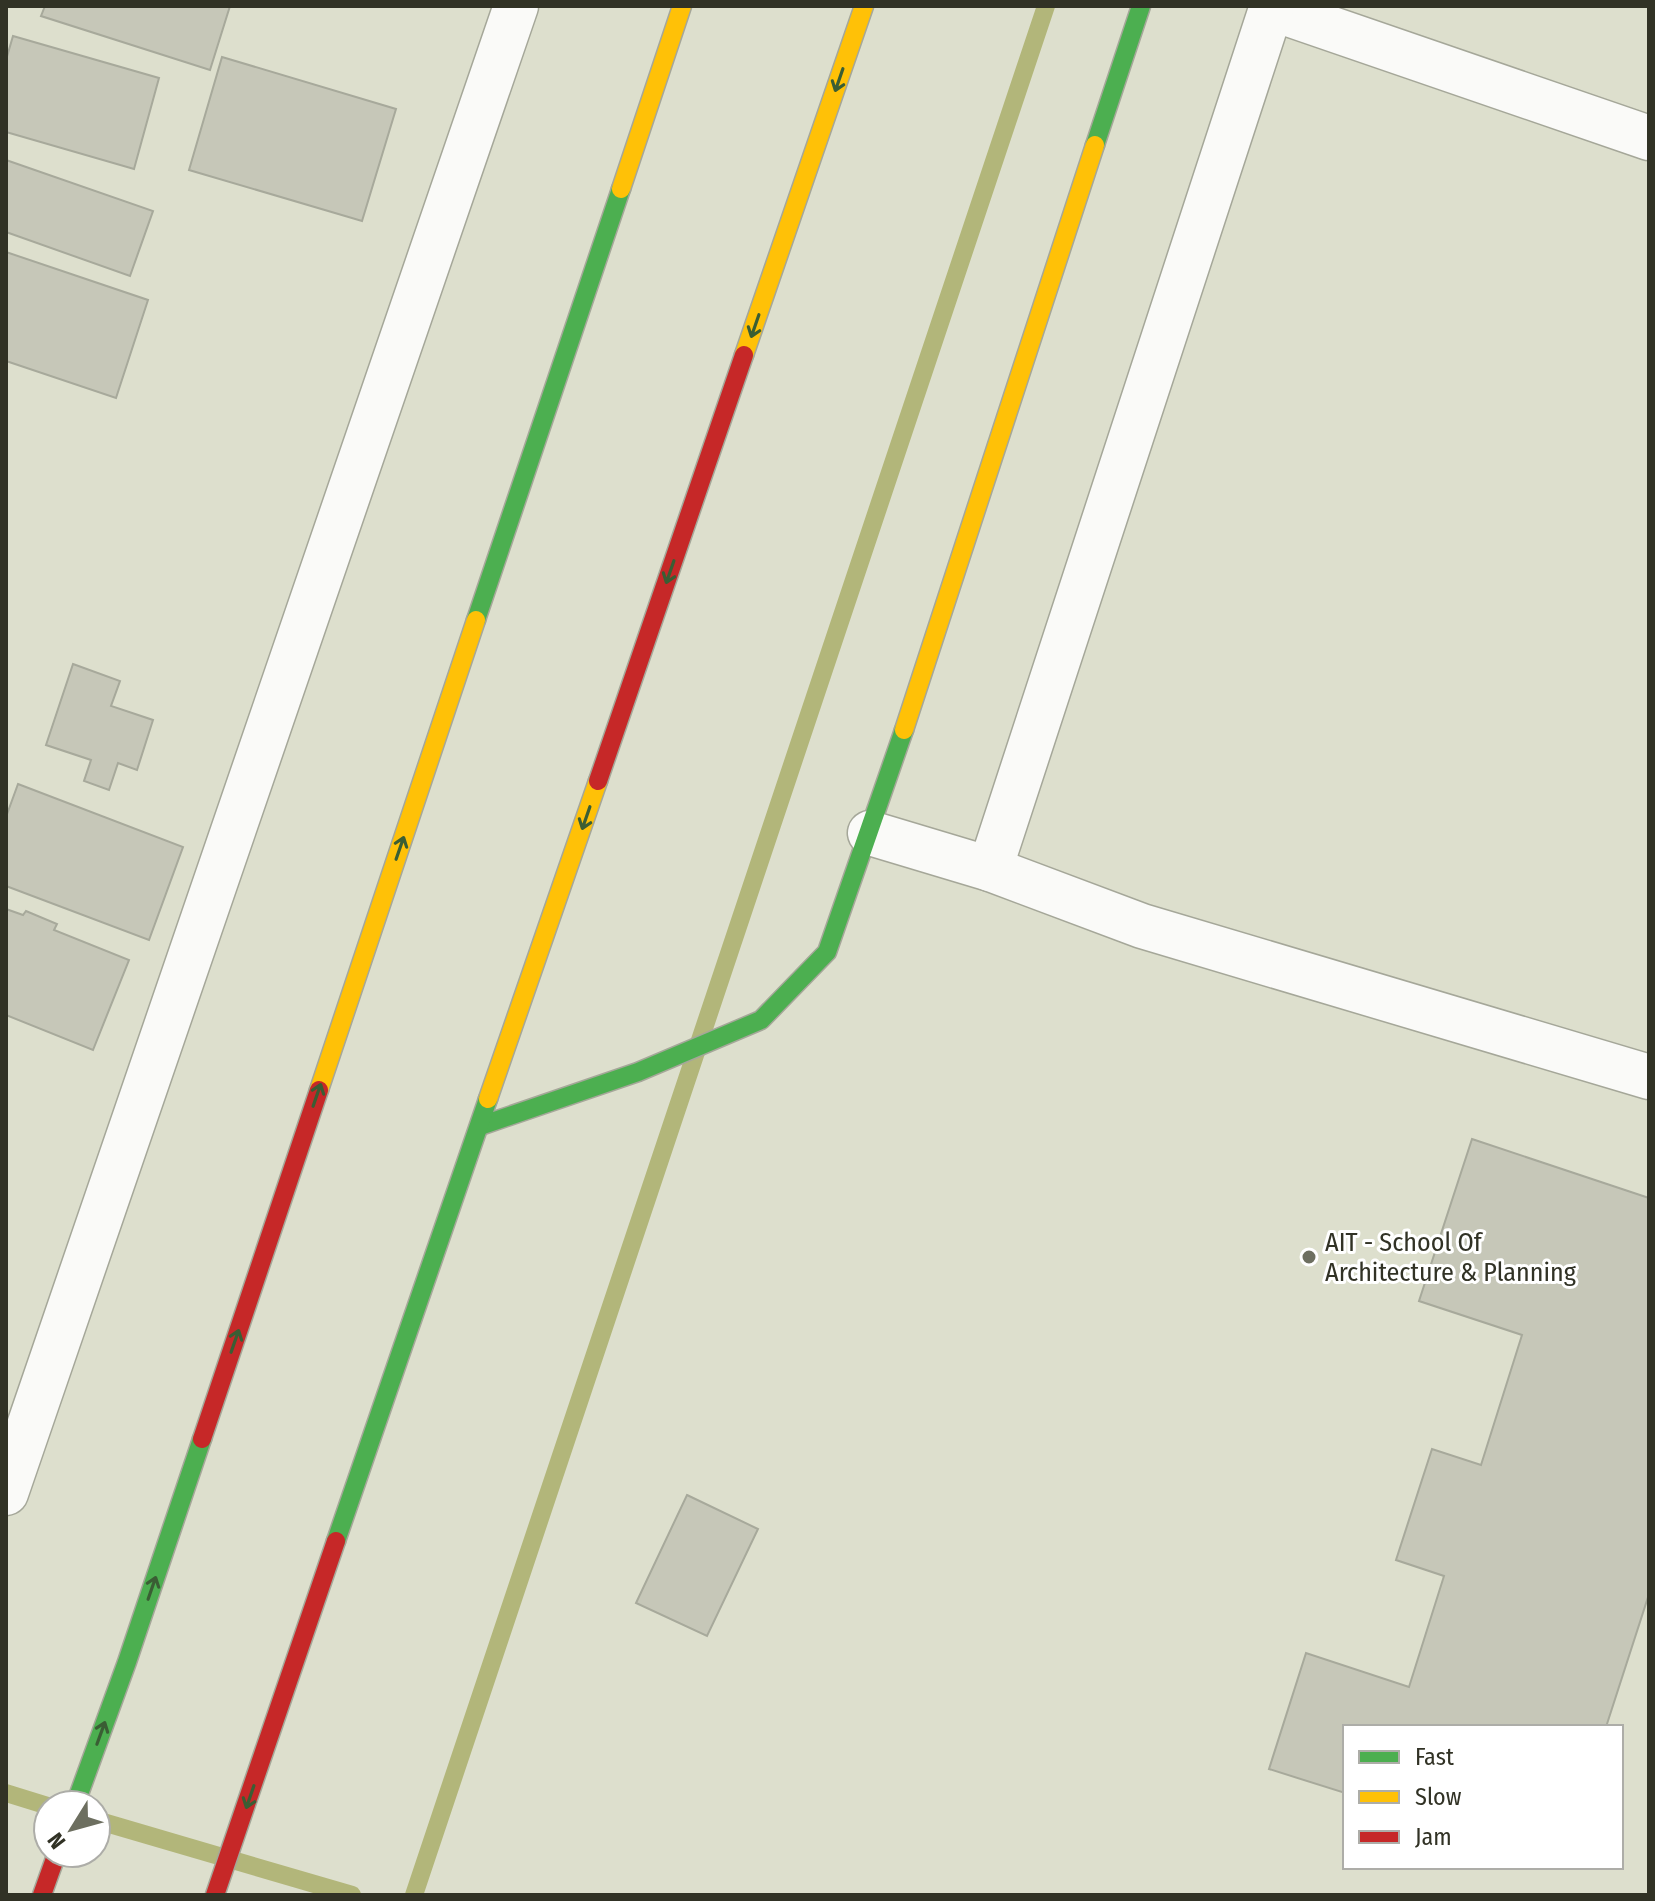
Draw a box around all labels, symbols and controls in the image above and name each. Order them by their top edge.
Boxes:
one-way arrow [830,67,845,92]
one-way arrow [746,313,761,338]
one-way arrow [662,559,677,584]
one-way arrow [577,805,592,830]
one-way arrow [393,836,408,861]
one-way arrow [311,1082,326,1107]
place label: AIT - School Of Architecture & Planning [1325,1227,1577,1288]
marker: AIT - School Of Architecture & Planning [1300,1248,1318,1266]
one-way arrow [228,1329,243,1354]
one-way arrow [146,1576,161,1601]
one-way arrow [95,1722,109,1746]
legend [1343,1725,1623,1869]
text: Fast [1415,1743,1454,1771]
text: Slow [1415,1783,1462,1811]
one-way arrow [241,1785,256,1810]
north arrow [32,1789,112,1869]
text: Jam [1415,1823,1452,1851]
text: N [42,1827,71,1854]

